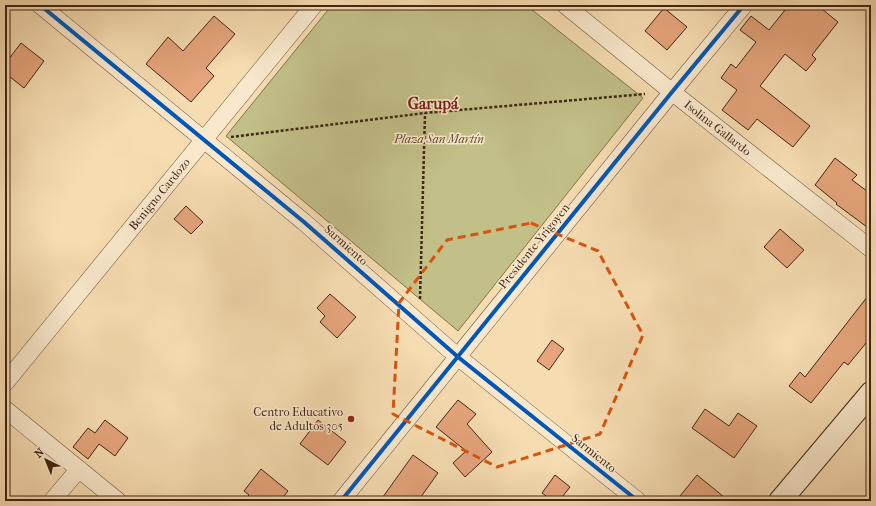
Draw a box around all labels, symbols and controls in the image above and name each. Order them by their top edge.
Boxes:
district label: Garupá [408,94,459,114]
street label: Isolina Gallardo [681,97,754,159]
park label: Plaza San Martín [393,132,484,146]
street label: Benigno Cardozo [126,155,193,233]
street label: Presidente Yrigoyen [495,201,573,291]
street label: Sarmiento [321,222,371,268]
place label: Centro Educativo de Adultos 305 [253,405,343,433]
marker: Centro Educativo de Adultos 305 [346,414,356,424]
street label: Sarmiento [569,431,619,475]
north arrow [26,440,66,480]
text: N [32,445,47,461]

